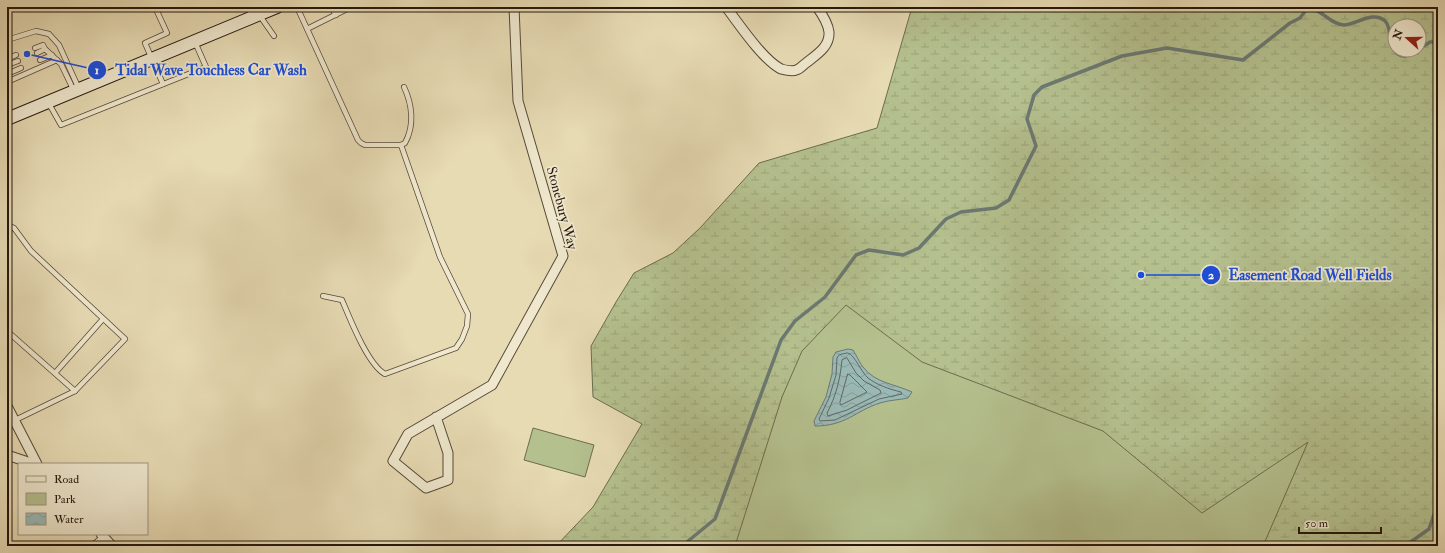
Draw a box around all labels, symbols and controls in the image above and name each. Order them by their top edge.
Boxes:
north arrow [1387,18,1427,58]
text: N [1390,27,1406,42]
callout: Tidal Wave Touchless Car Wash [87,57,315,84]
text: Tidal Wave Touchless Car Wash [114,61,307,80]
text: 1 [95,63,99,78]
street label: Stonebury Way [542,165,581,252]
callout: Easement Road Well Fields [1201,262,1400,289]
text: Easement Road Well Fields [1228,266,1392,285]
text: 2 [1208,268,1214,283]
legend [18,463,148,535]
text: Road [54,472,79,487]
text: Park [54,492,76,507]
scale bar [1299,509,1381,535]
text: Water [53,512,84,527]
text: 50 m [1305,516,1329,531]

